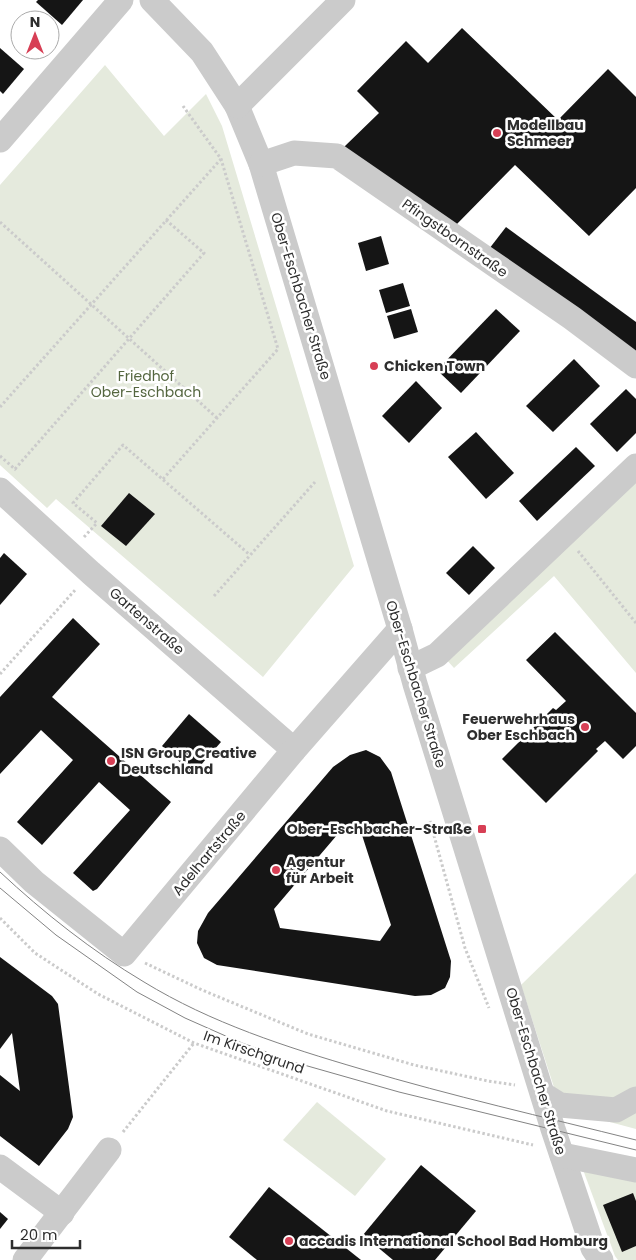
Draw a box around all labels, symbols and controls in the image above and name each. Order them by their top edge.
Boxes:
north arrow [10,10,60,60]
text: N [30,12,40,32]
place label: Modellbau Schmeer [507,115,584,151]
marker: Modellbau Schmeer [491,127,503,139]
street label: Pfingstbornstraße [398,194,512,282]
street label: Ober-Eschbacher Straße [266,210,336,383]
place label: Chicken Town [384,356,485,376]
marker: Chicken Town [368,360,380,372]
park label: Friedhof Ober-Eschbach [91,366,201,402]
street label: Gartenstraße [105,583,189,659]
street label: Ober-Eschbacher Straße [381,598,451,771]
place label: Feuerwehrhaus Ober Eschbach [462,709,575,745]
marker: Feuerwehrhaus Ober Eschbach [579,721,591,733]
place label: ISN Group Creative Deutschland [121,743,257,779]
marker: ISN Group Creative Deutschland [105,755,117,767]
street label: Adelhartstraße [168,806,251,900]
place label: Ober-Eschbacher-Straße [287,819,472,839]
marker: Ober-Eschbacher-Straße [476,823,488,835]
place label: Agentur für Arbeit [286,852,354,888]
marker: Agentur für Arbeit [270,864,282,876]
street label: Ober-Eschbacher Straße [501,985,571,1158]
street label: Im Kirschgrund [201,1025,307,1079]
scale bar [12,1218,80,1250]
text: 20 m [20,1224,58,1245]
place label: accadis International School Bad Homburg [299,1231,608,1251]
marker: accadis International School Bad Homburg [283,1235,295,1247]

